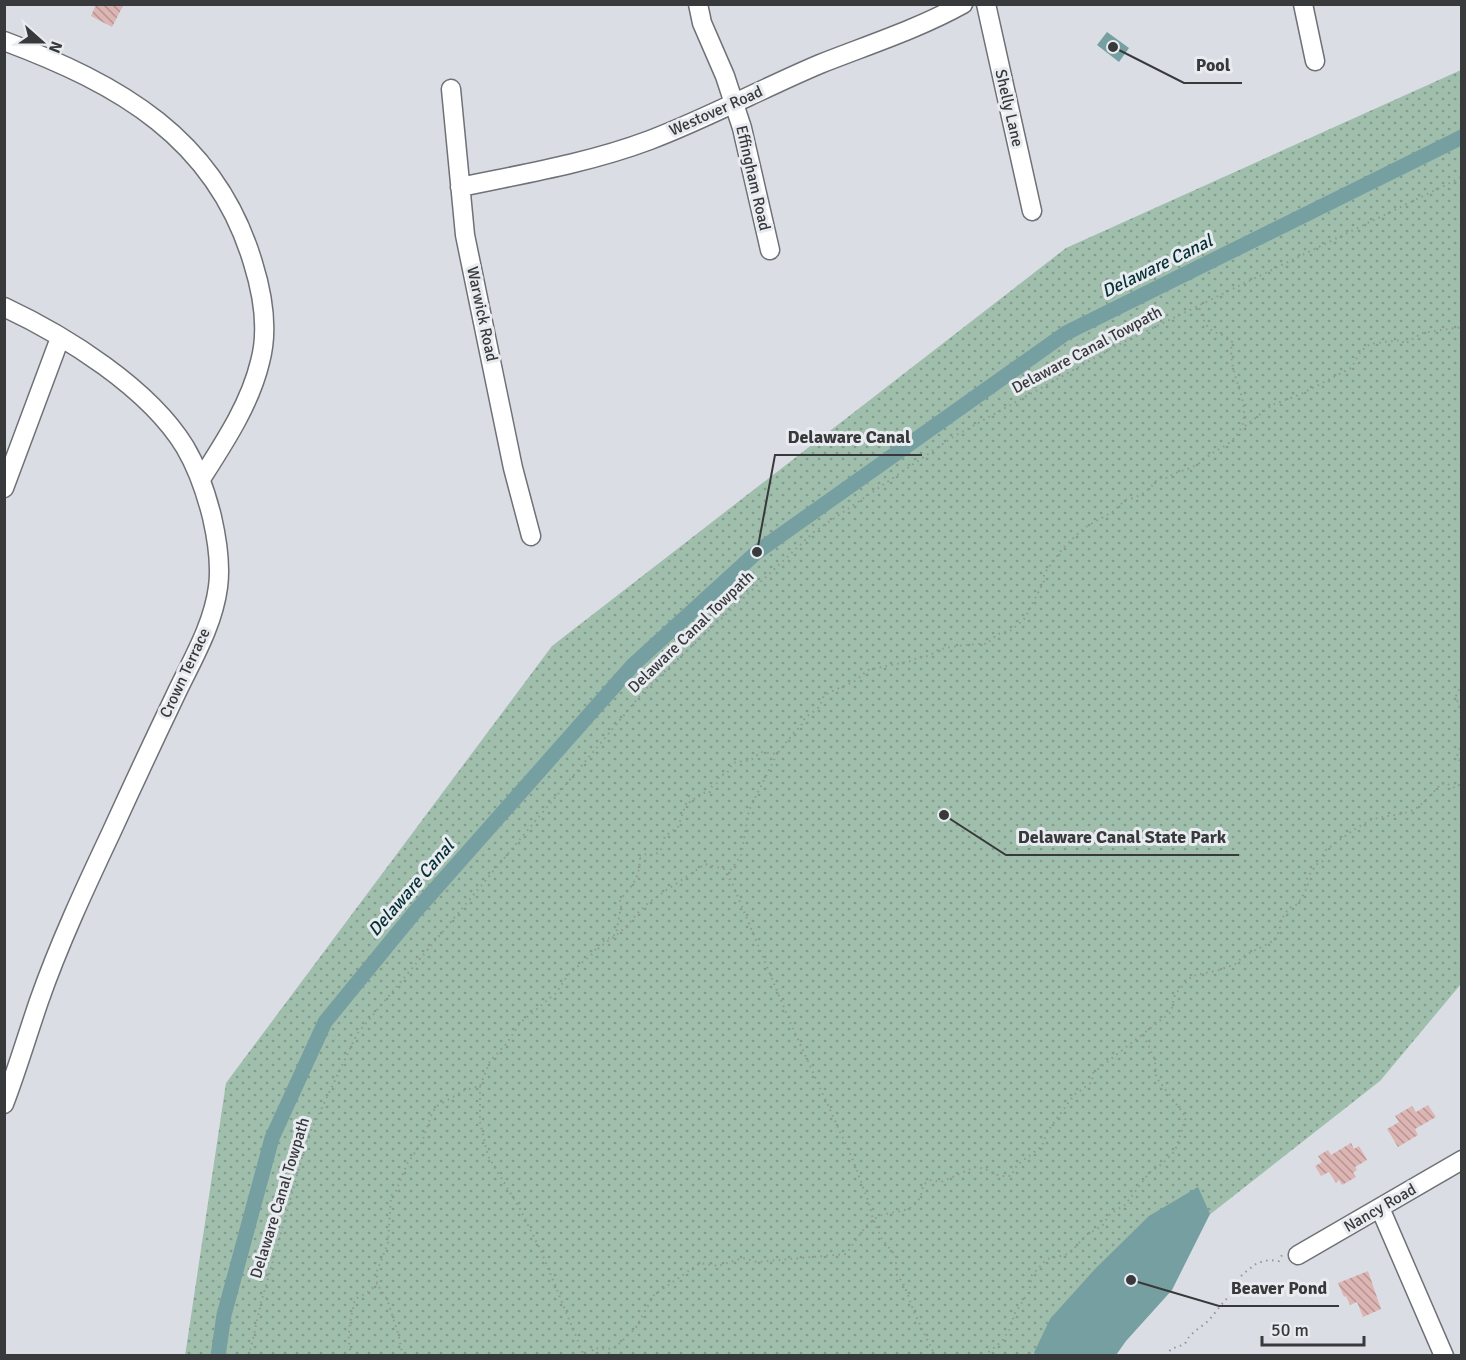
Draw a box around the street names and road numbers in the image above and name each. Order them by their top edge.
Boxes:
street label: Shelly Lane [990,67,1028,149]
street label: Westover Road [666,81,766,141]
street label: Effingham Road [731,123,775,233]
street label: Warwick Road [462,265,502,363]
street label: Delaware Canal Towpath [1008,302,1166,398]
street label: Delaware Canal Towpath [624,567,758,697]
street label: Crown Terrace [155,625,215,721]
street label: Delaware Canal Towpath [246,1115,314,1281]
street label: Nancy Road [1340,1179,1420,1237]

